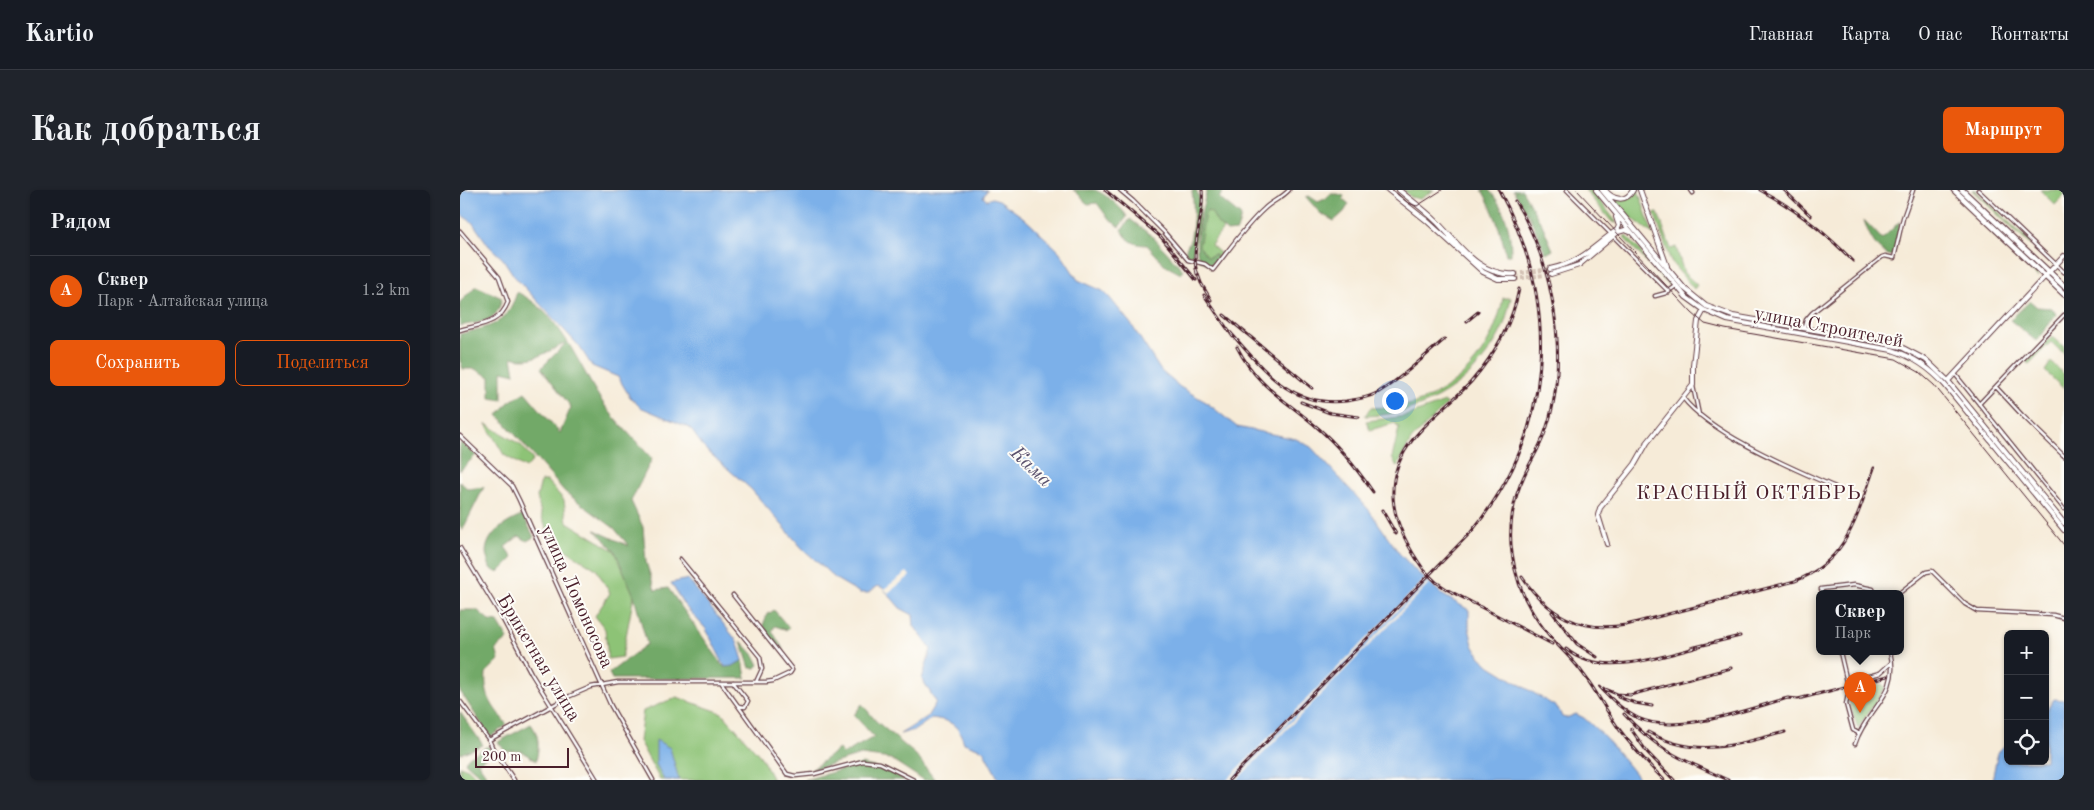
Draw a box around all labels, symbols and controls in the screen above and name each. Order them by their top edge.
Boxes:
text: Kartio [25,23,94,47]
text: Главная [1749,26,1813,44]
text: Карта [1841,26,1890,44]
text: О нас [1918,26,1962,44]
text: Контакты [1990,26,2069,44]
button: Маршрут [1943,107,2064,153]
text: Как добраться [30,113,261,148]
text: Рядом [50,212,111,233]
text: Сквер [97,271,148,290]
text: A [60,283,72,299]
text: 1.2 km [361,283,410,299]
text: Парк · Алтайская улица [97,294,268,310]
street label: улица Строителей [1752,305,1905,352]
button: Сохранить [50,340,225,386]
button: Поделиться [235,340,410,386]
your location [1382,388,1408,414]
water label: Кама [1005,443,1055,492]
district label: КРАСНЫЙ ОКТЯБРЬ [1636,481,1862,504]
street label: улица Ломоносова [536,523,616,672]
popup [1816,590,1904,655]
street label: Брикетная улица [493,592,583,726]
text: Сквер [1834,603,1886,622]
text: Парк [1834,626,1871,642]
map controls [2004,630,2049,765]
button: + [2004,630,2049,675]
pin: A [1844,672,1876,713]
button: − [2004,675,2049,720]
button: locate [2004,720,2049,765]
scale bar [475,745,569,768]
text: 200 m [482,750,521,764]

